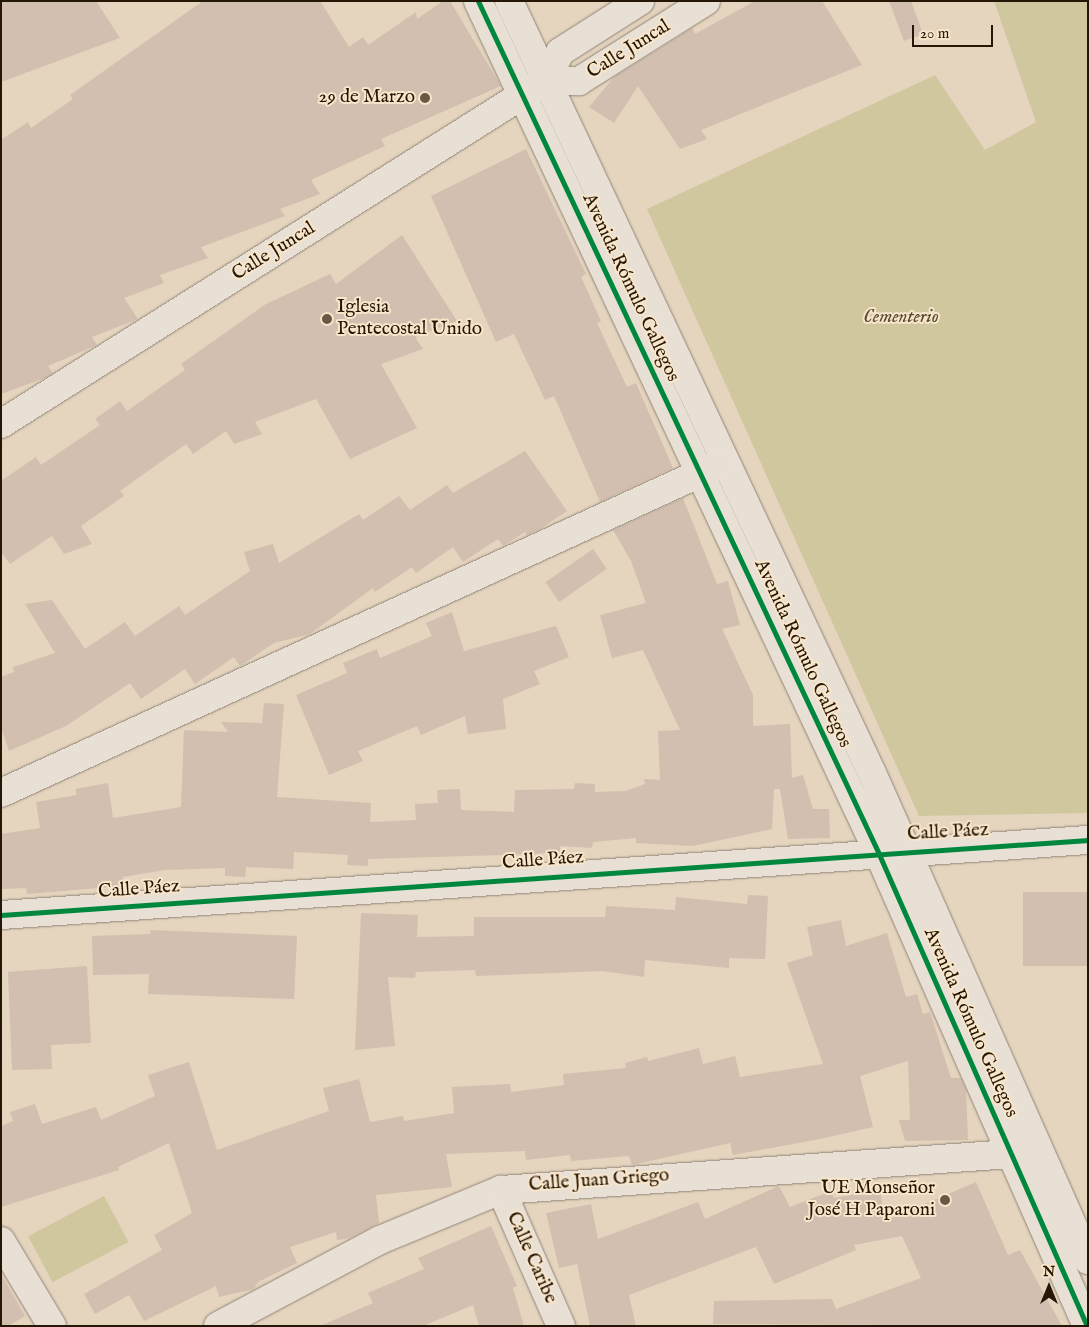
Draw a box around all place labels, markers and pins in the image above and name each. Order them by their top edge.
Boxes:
place label: 29 de Marzo [319,87,415,109]
marker: 29 de Marzo [419,92,431,104]
place label: Iglesia Pentecostal Unido [337,297,482,341]
marker: Iglesia Pentecostal Unido [321,313,333,325]
place label: UE Monseñor José H Paparoni [808,1178,935,1222]
marker: UE Monseñor José H Paparoni [939,1194,951,1206]

